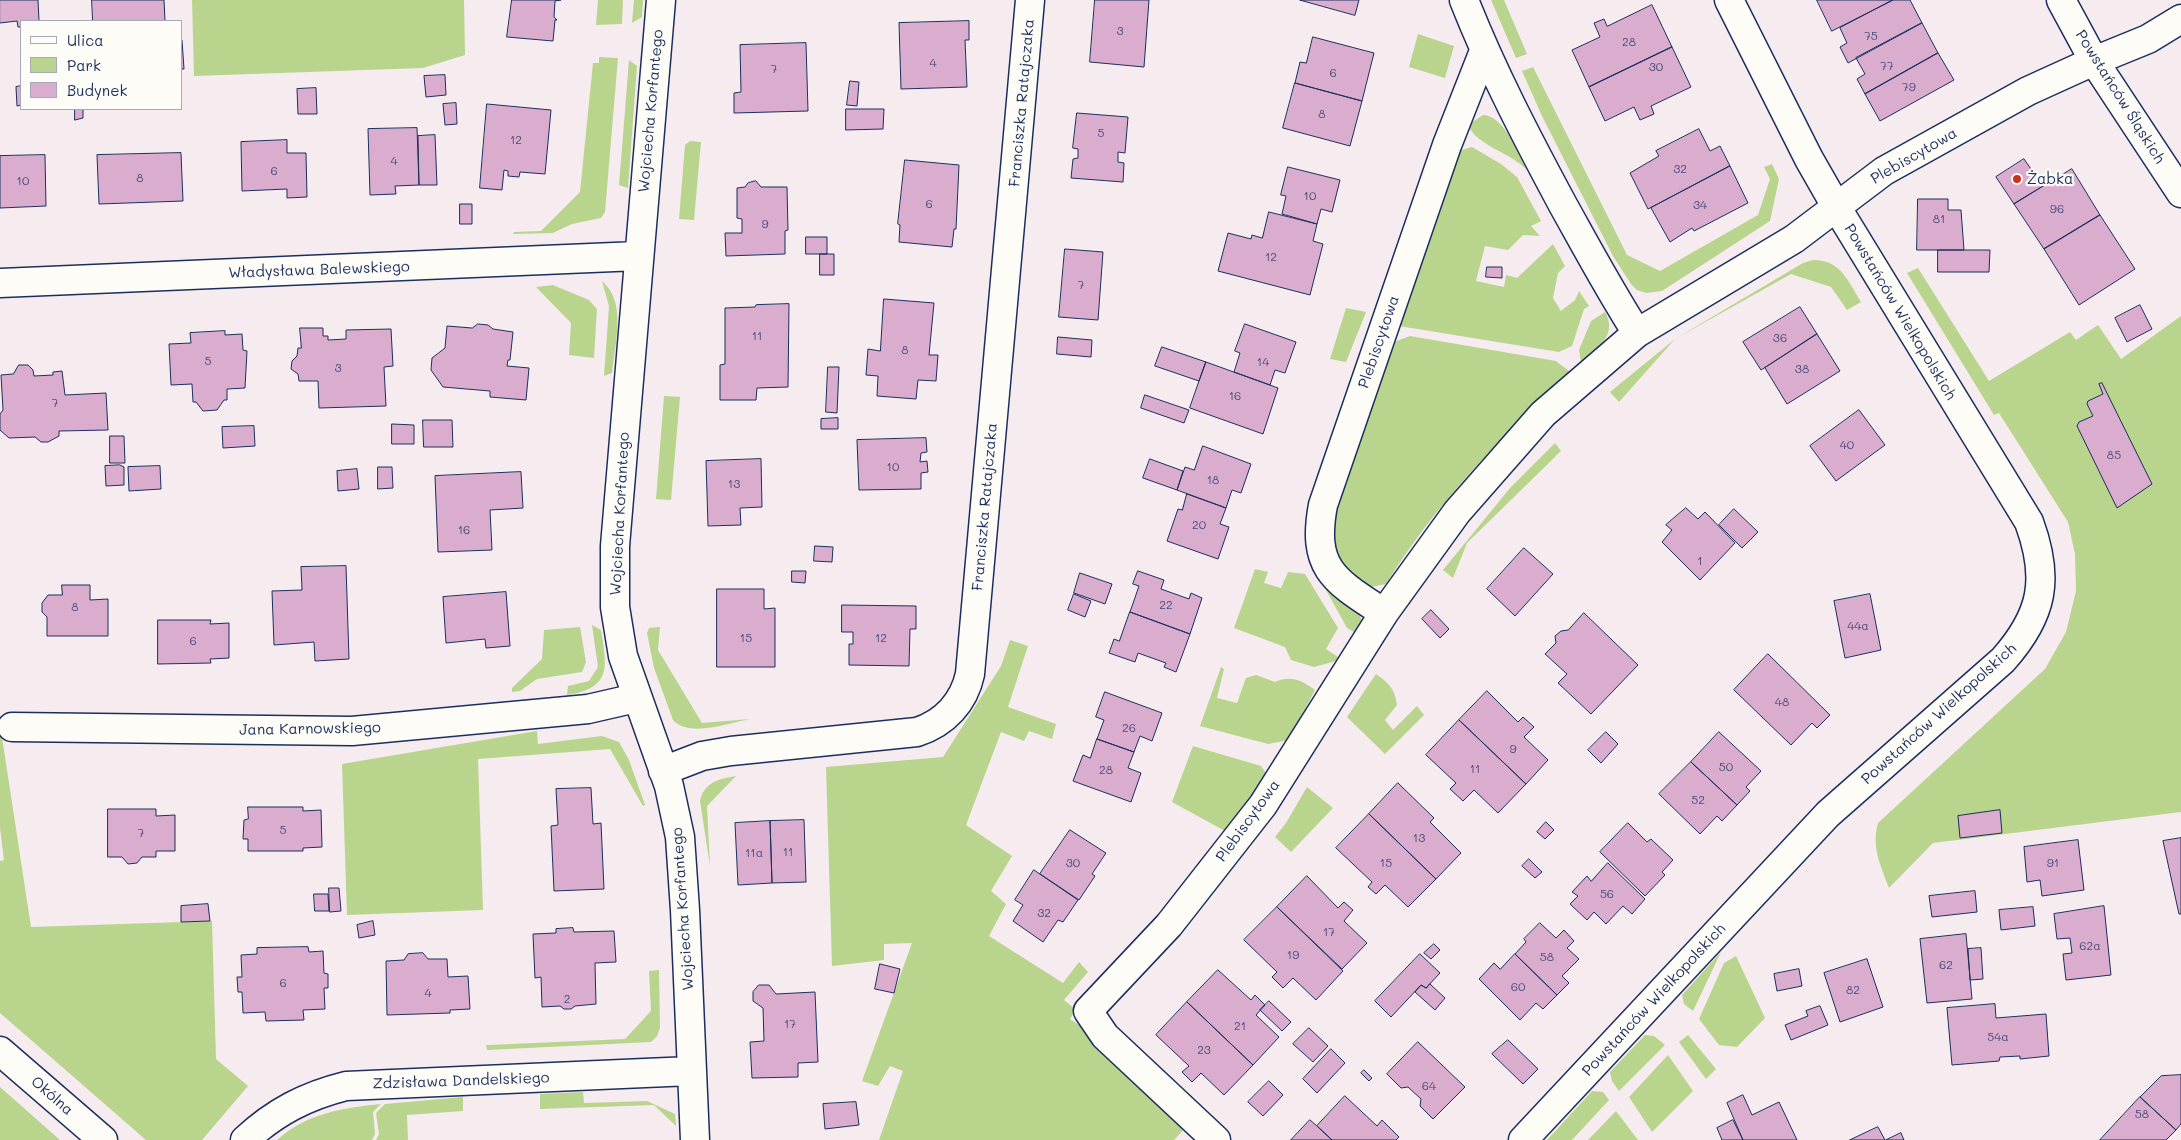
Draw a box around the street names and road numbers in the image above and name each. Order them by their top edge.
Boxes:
street label: Franciszka Ratajczaka [1006,18,1038,188]
street label: Powstańców Śląskich [2072,27,2168,167]
street label: Wojciecha Korfantego [635,29,667,193]
street label: Plebiscytowa [1868,124,1960,188]
street label: Powstańców Wielkopolskich [1840,221,1960,403]
street label: Władysława Balewskiego [228,258,410,282]
street label: Plebiscytowa [1355,293,1403,391]
street label: Franciszka Ratajczaka [969,422,1001,592]
street label: Wojciecha Korfantego [607,432,633,596]
street label: Powstańców Wielkopolskich [1858,640,2020,788]
street label: Jana Karnowskiego [239,719,381,739]
street label: Plebiscytowa [1212,777,1284,865]
street label: Wojciecha Korfantego [668,827,698,991]
street label: Powstańców Wielkopolskich [1578,920,1730,1080]
street label: Zdzisława Dandelskiego [372,1069,550,1093]
street label: Okólna [27,1073,77,1119]

